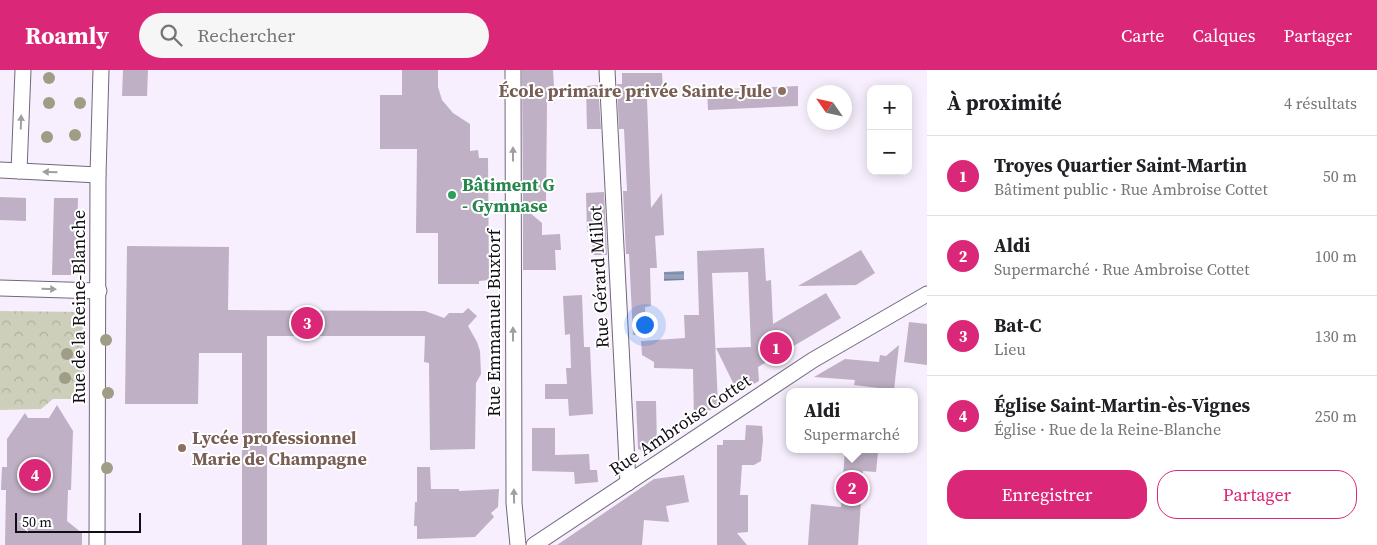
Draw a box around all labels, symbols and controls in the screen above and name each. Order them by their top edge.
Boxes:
search box [139,13,489,58]
text: Roamly [25,19,109,52]
icon: search [157,21,185,49]
text: Rechercher [197,22,295,48]
text: Carte [1121,23,1164,48]
text: Calques [1192,23,1256,48]
text: Partager [1284,23,1352,48]
place label: École primaire privée Sainte-Jule [499,78,772,103]
marker: École primaire privée Sainte-Jule [776,85,788,97]
north arrow [807,85,852,130]
map controls [867,85,912,175]
button: + [867,85,912,130]
text: À proximité [947,88,1062,117]
text: 4 résultats [1284,92,1357,114]
one-way arrow [17,114,25,130]
button: − [867,130,912,175]
one-way arrow [509,146,517,162]
text: Troyes Quartier Saint-Martin [994,152,1247,178]
text: 1 [959,165,967,187]
text: 50 m [1323,165,1357,187]
one-way arrow [42,168,58,176]
place label: Bâtiment G - Gymnase [462,172,555,218]
text: Bâtiment public · Rue Ambroise Cottet [994,178,1268,200]
marker: Bâtiment G - Gymnase [446,189,458,201]
street label: Rue Gérard Millot [582,205,615,349]
street label: Rue de la Reine-Blanche [66,210,91,404]
street label: Rue Emmanuel Buxtorf [481,227,506,417]
text: Aldi [994,232,1030,258]
text: 2 [959,245,967,267]
text: 100 m [1315,245,1357,267]
text: Supermarché · Rue Ambroise Cottet [994,258,1249,280]
one-way arrow [41,285,57,293]
pin: 3 [291,304,323,342]
your location [632,312,658,338]
text: Bat-C [994,312,1041,338]
text: 3 [959,325,967,347]
text: 130 m [1315,325,1357,347]
one-way arrow [509,326,517,342]
pin: 1 [760,329,792,367]
text: Lieu [994,338,1026,360]
street label: Rue Ambroise Cottet [604,368,755,481]
popup [786,388,918,453]
text: Église Saint-Martin-ès-Vignes [994,392,1250,418]
text: Aldi [804,397,840,423]
text: 4 [959,405,967,427]
text: 250 m [1315,405,1357,427]
text: Église · Rue de la Reine-Blanche [994,418,1221,440]
text: Supermarché [804,423,900,445]
place label: Lycée professionnel Marie de Champagne [192,425,367,471]
marker: Lycée professionnel Marie de Champagne [176,442,188,454]
pin: 4 [19,456,51,494]
pin: 2 [836,469,868,507]
button: Enregistrer [947,470,1147,519]
button: Partager [1157,470,1357,519]
one-way arrow [510,488,518,504]
scale bar [15,510,141,533]
text: 50 m [22,512,52,532]

